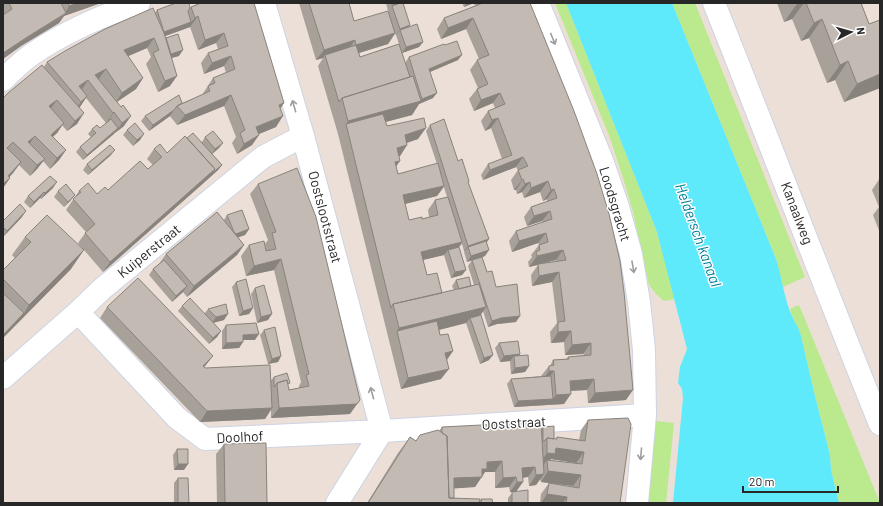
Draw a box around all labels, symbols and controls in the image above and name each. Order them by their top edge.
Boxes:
north arrow [831,12,871,52]
text: N [855,27,868,35]
one-way arrow [550,33,557,45]
one-way arrow [290,99,297,112]
street label: Loodsgracht [596,164,635,243]
street label: Oostslootstraat [305,169,346,265]
street label: Kanaalweg [778,179,817,246]
water label: Heldersch kanaal [672,180,726,290]
street label: Kuiperstraat [114,220,184,281]
one-way arrow [629,260,637,273]
one-way arrow [368,387,375,400]
street label: Ooststraat [481,412,547,433]
street label: Doolhof [216,427,264,446]
one-way arrow [638,447,645,460]
scale bar [743,468,838,494]
text: 20 m [749,474,775,488]

